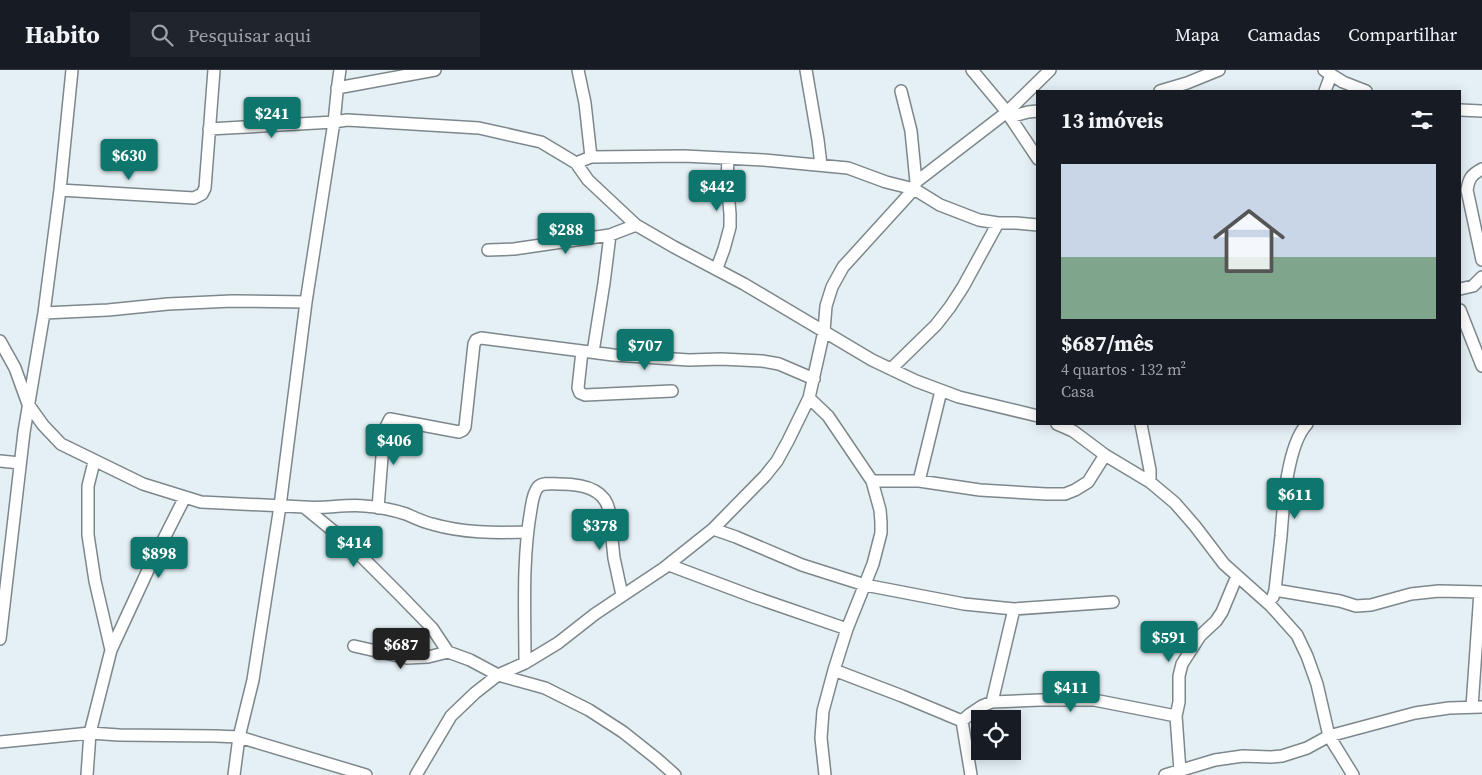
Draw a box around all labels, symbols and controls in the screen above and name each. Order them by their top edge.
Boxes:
search box [130,12,480,57]
text: Habito [25,18,100,51]
icon: search [148,21,176,49]
text: Pesquisar aqui [188,22,311,48]
text: Mapa [1175,22,1219,47]
text: Camadas [1247,22,1320,47]
text: Compartilhar [1348,22,1457,47]
pin: $241 [242,97,302,139]
text: $241 [255,102,289,124]
text: 13 imóveis [1061,106,1163,135]
icon: filters [1408,106,1436,134]
pin: $630 [99,138,159,181]
text: $630 [112,144,146,166]
pin: $442 [687,170,747,212]
text: $442 [700,175,734,197]
icon: home [1204,196,1294,286]
pin: $288 [536,212,596,255]
text: $288 [549,218,583,240]
pin: $707 [615,328,675,371]
text: $687/mês [1061,329,1154,358]
text: $707 [628,334,662,356]
text: 4 quartos · 132 m² [1061,358,1186,380]
text: Casa [1061,380,1094,402]
pin: $406 [364,424,424,466]
text: $406 [377,429,411,451]
pin: $611 [1265,478,1325,520]
text: $611 [1278,483,1312,505]
pin: $378 [570,508,630,551]
text: $378 [583,514,617,536]
pin: $414 [324,526,384,568]
text: $414 [337,531,371,553]
pin: $898 [129,536,189,579]
text: $898 [142,542,176,564]
pin: $591 [1139,620,1199,663]
text: $591 [1152,626,1186,648]
pin: $687 [371,628,431,670]
text: $687 [384,633,418,655]
pin: $411 [1041,670,1101,713]
text: $411 [1054,676,1088,698]
map controls [971,710,1021,760]
button: locate [971,710,1021,760]

